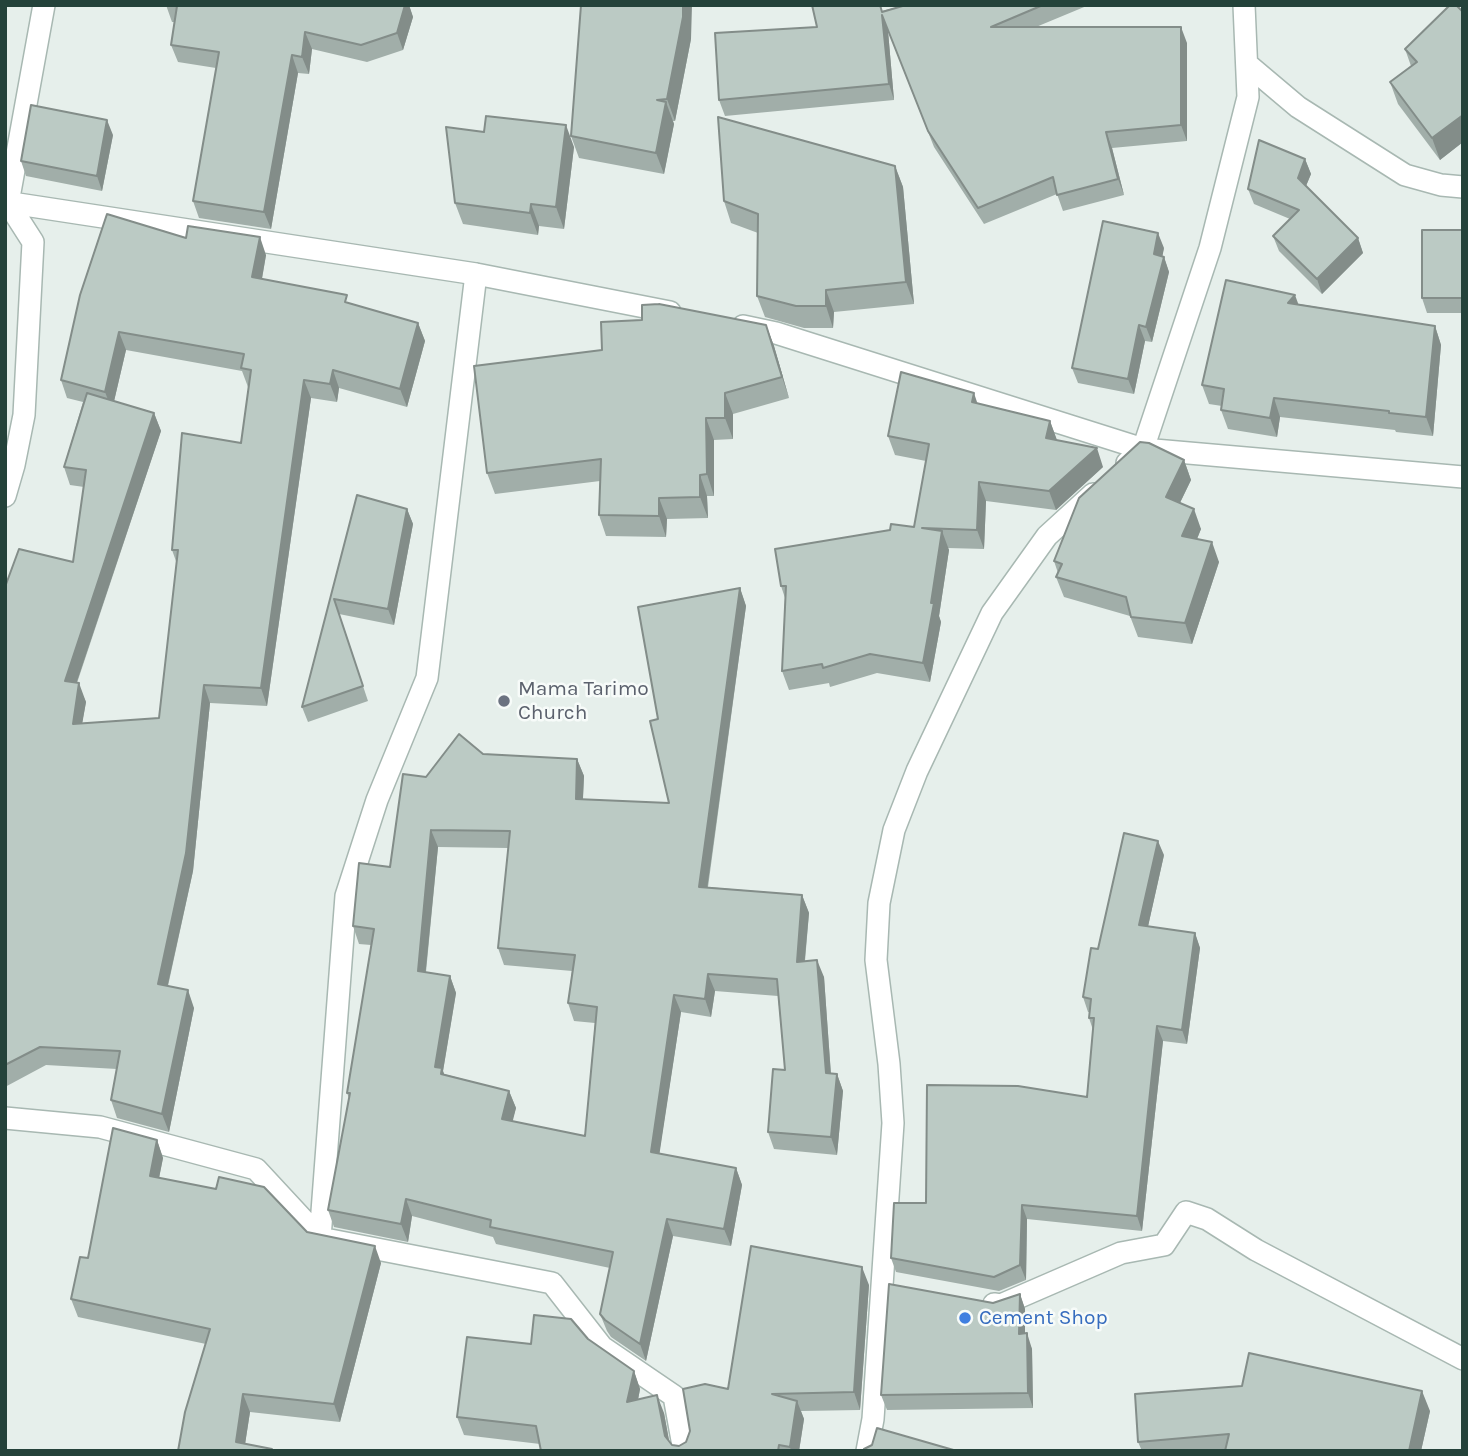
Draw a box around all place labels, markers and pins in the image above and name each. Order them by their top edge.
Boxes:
place label: Mama Tarimo Church [518,676,649,726]
marker: Mama Tarimo Church [496,693,512,709]
place label: Cement Shop [979,1305,1108,1331]
marker: Cement Shop [957,1310,973,1326]

